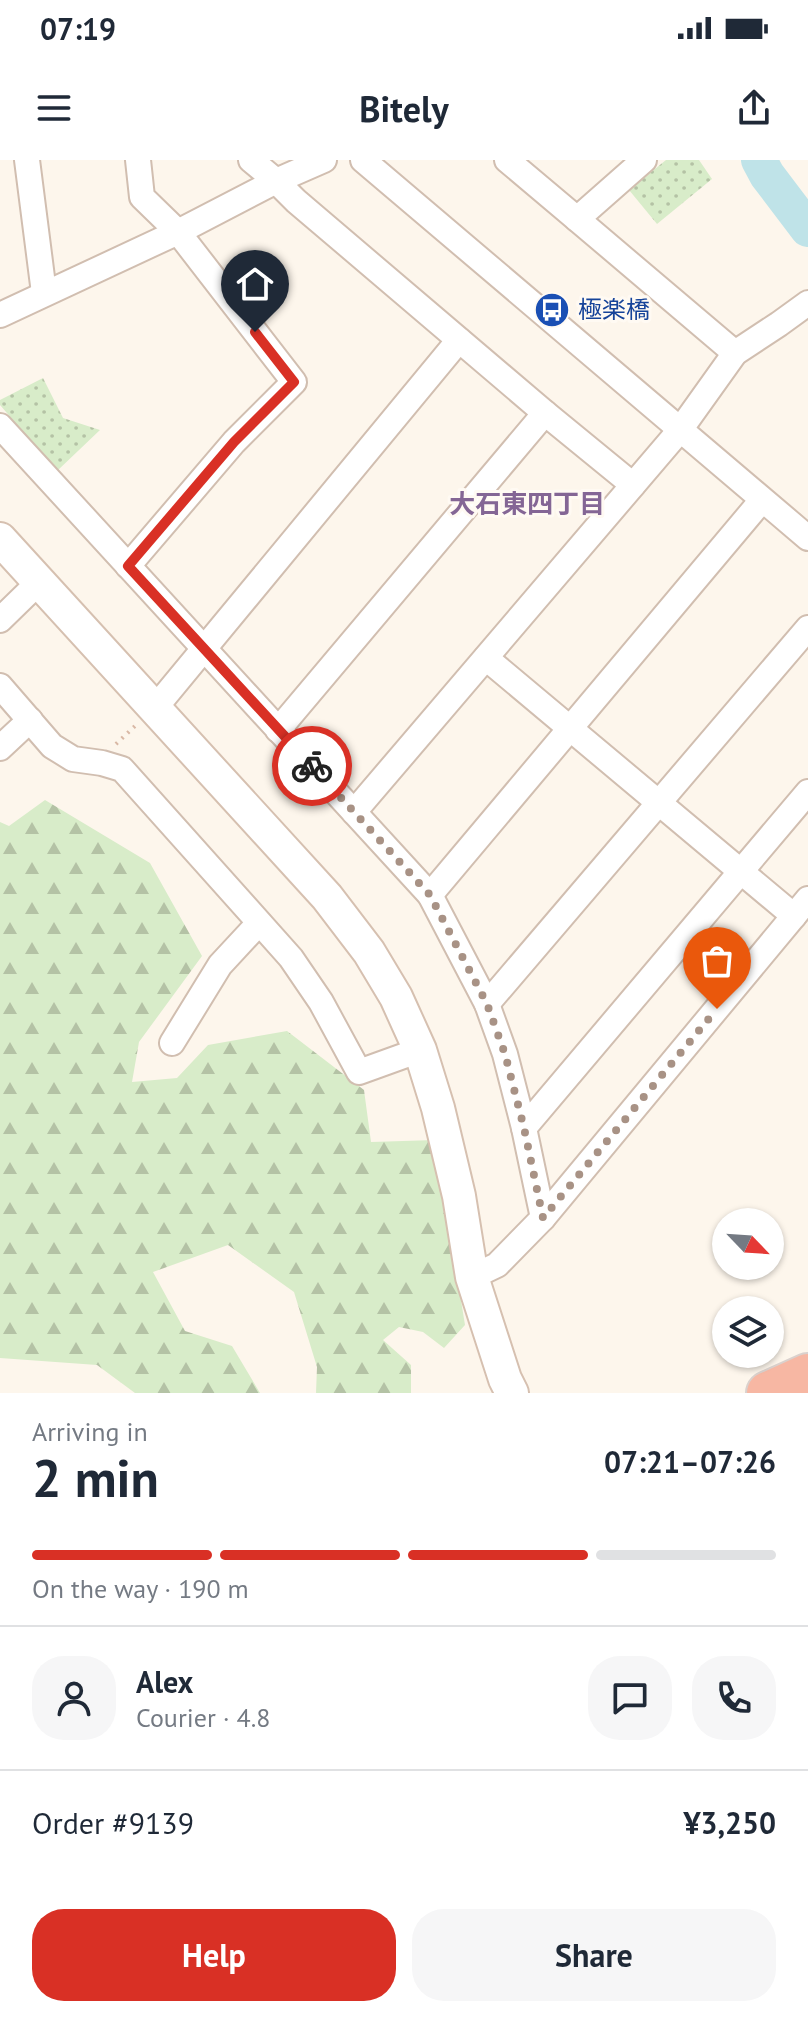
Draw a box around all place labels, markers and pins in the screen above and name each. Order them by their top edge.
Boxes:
pin [221,250,289,332]
bus stop icon: 極楽橋 [533,291,571,329]
place label: 極楽橋 [578,294,650,325]
pin [683,927,751,1009]

